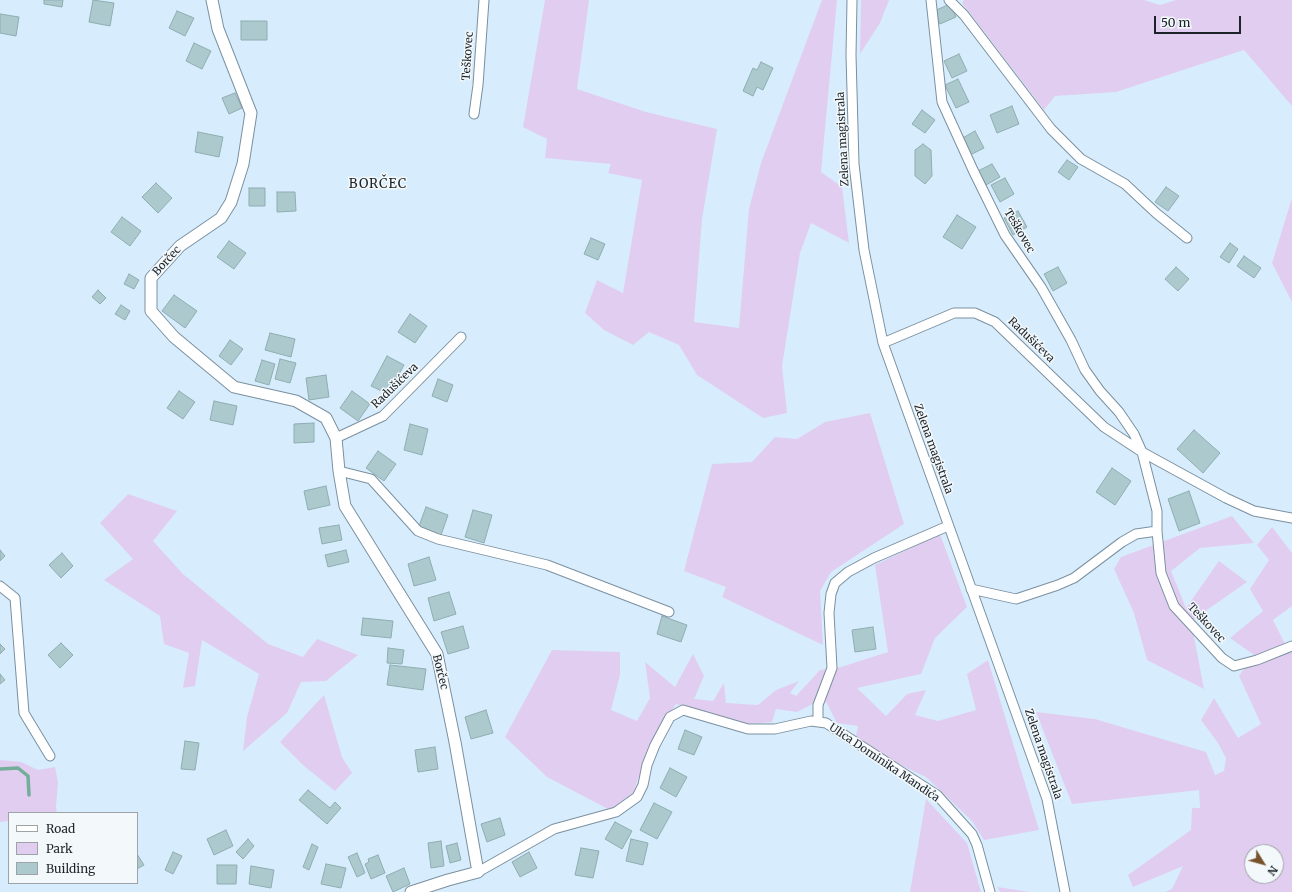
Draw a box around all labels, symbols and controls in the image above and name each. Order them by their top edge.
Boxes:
scale bar [1156,8,1243,34]
text: 50 m [1161,15,1190,30]
street label: Teškovec [460,31,476,81]
street label: Zelena magistrala [834,91,852,187]
district label: BORČEC [349,176,407,192]
street label: Teškovec [1001,207,1037,255]
street label: Borčec [150,243,184,279]
street label: Radušićeva [1005,315,1057,365]
street label: Radušićeva [369,361,421,411]
street label: Zelena magistrala [911,402,955,496]
street label: Teškovec [1184,601,1228,645]
street label: Borčec [429,653,451,691]
street label: Zelena magistrala [1021,707,1065,801]
street label: Ulica Dominika Mandića [826,721,942,805]
legend [8,812,138,884]
text: Road [46,821,75,836]
text: Park [46,841,73,856]
north arrow [1244,844,1284,884]
text: Building [46,861,95,876]
text: N [1265,863,1281,878]

